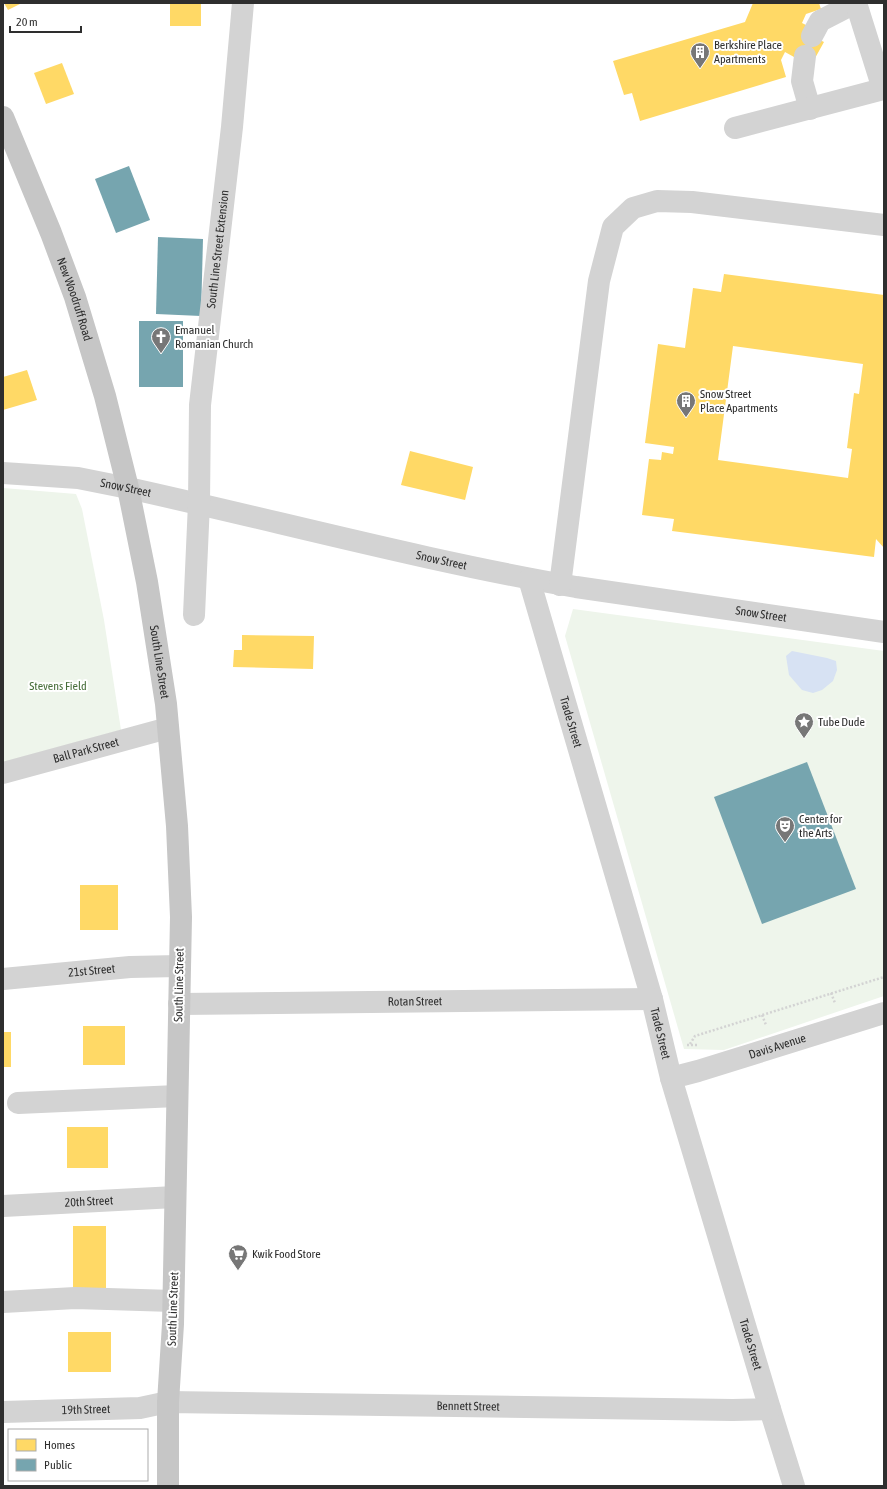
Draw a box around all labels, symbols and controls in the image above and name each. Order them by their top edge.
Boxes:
scale bar [10,8,81,34]
text: 20 m [16,15,38,29]
place label: Berkshire Place Apartments [714,38,782,66]
building icon: Berkshire Place Apartments [689,41,711,69]
street label: South Line Street Extension [204,189,232,309]
street label: New Woodruff Road [54,256,95,343]
place label: Emanuel Romanian Church [175,323,253,351]
church icon: Emanuel Romanian Church [150,326,172,354]
place label: Snow Street Place Apartments [700,387,778,415]
building icon: Snow Street Place Apartments [675,390,697,418]
street label: Snow Street [99,476,153,500]
street label: Snow Street [415,548,469,573]
street label: Snow Street [734,603,788,625]
street label: South Line Street [147,624,172,700]
park label: Stevens Field [29,679,87,693]
street label: Trade Street [557,695,585,750]
place icon: Tube Dude [793,711,815,739]
place label: Tube Dude [818,715,865,729]
street label: Ball Park Street [52,735,121,766]
place label: Center for the Arts [799,812,843,840]
theatre icon: Center for the Arts [774,815,796,843]
street label: South Line Street [171,947,187,1022]
street label: 21st Street [68,961,116,980]
street label: Rotan Street [388,994,443,1009]
street label: Trade Street [647,1006,673,1061]
street label: Davis Avenue [747,1031,808,1062]
street label: 20th Street [64,1193,114,1210]
supermarket icon: Kwik Food Store [227,1243,249,1271]
place label: Kwik Food Store [252,1247,321,1261]
street label: South Line Street [165,1271,181,1346]
street label: Trade Street [736,1317,765,1372]
street label: Bennett Street [437,1399,501,1414]
street label: 19th Street [61,1402,111,1417]
legend [8,1429,148,1481]
text: Homes [44,1438,75,1452]
text: Public [44,1458,72,1472]

